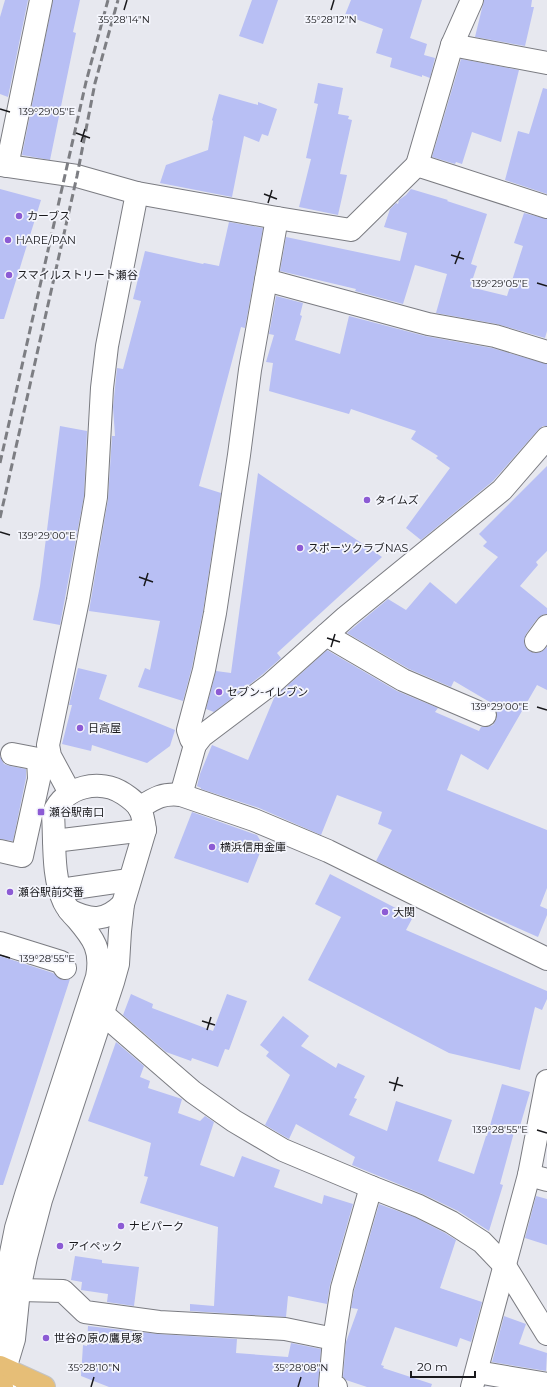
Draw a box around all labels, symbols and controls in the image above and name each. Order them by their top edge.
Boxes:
text: 35°28'14"N [98,13,150,26]
text: 35°28'12"N [305,13,357,26]
text: 139°29'05"E [19,105,76,118]
place label: カーブス [27,209,70,223]
marker: カーブス [14,211,24,221]
place label: HARE/PAN [16,233,76,247]
marker: HARE/PAN [3,235,13,245]
place label: スマイルストリート瀬谷 [17,268,138,282]
marker: スマイルストリート瀬谷 [4,270,14,280]
text: 139°29'05"E [472,277,529,290]
place label: タイムズ [375,493,419,507]
marker: タイムズ [362,495,372,505]
text: 139°29'00"E [18,529,76,542]
place label: スポーツクラブNAS [308,541,409,555]
marker: スポーツクラブNAS [295,543,305,553]
place label: セブン-イレブン [227,685,308,699]
marker: セブン-イレブン [214,687,224,697]
text: 139°29'00"E [471,700,529,713]
place label: 日高屋 [88,721,121,735]
marker: 日高屋 [75,723,85,733]
place label: 瀬谷駅南口 [49,805,104,819]
marker: 瀬谷駅南口 [36,807,46,817]
place label: 横浜信用金庫 [220,840,286,854]
marker: 横浜信用金庫 [207,842,217,852]
place label: 瀬谷駅前交番 [18,885,84,899]
marker: 瀬谷駅前交番 [5,887,15,897]
place label: 大関 [393,905,415,919]
marker: 大関 [380,907,390,917]
text: 139°28'55"E [19,952,75,965]
text: 139°28'55"E [472,1123,528,1136]
place label: ナビパーク [129,1219,184,1233]
marker: ナビパーク [116,1221,126,1231]
place label: アイペック [68,1239,122,1253]
marker: アイペック [55,1241,65,1251]
place label: 世谷の原の鷹見塚 [54,1331,142,1345]
marker: 世谷の原の鷹見塚 [41,1333,51,1343]
scale bar [411,1353,475,1379]
text: 20 m [417,1359,448,1374]
text: 35°28'10"N [68,1361,120,1374]
text: 35°28'08"N [274,1361,328,1374]

